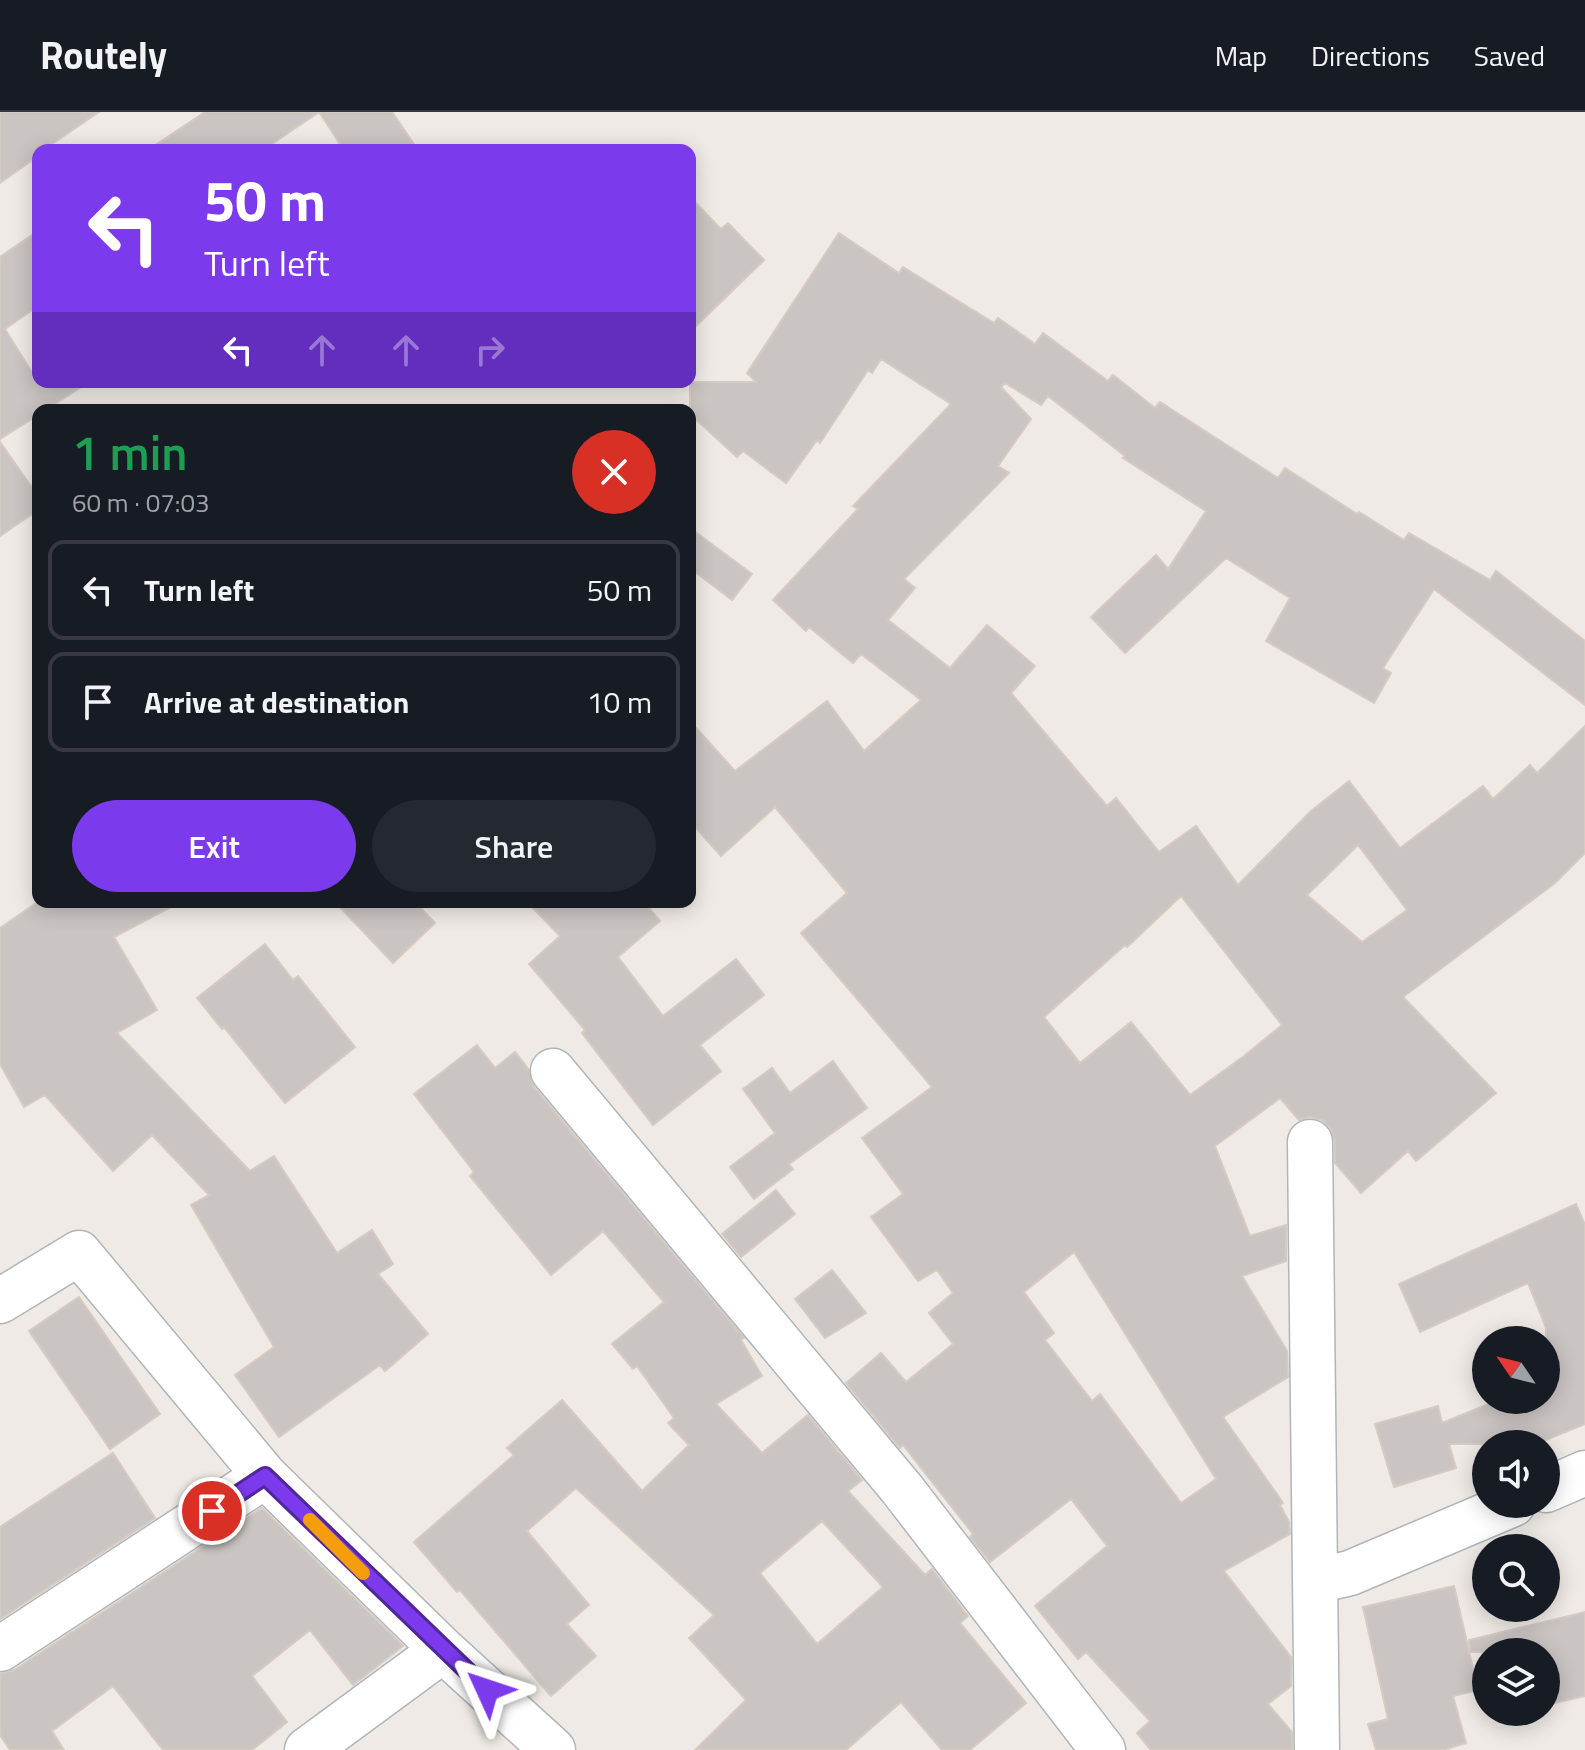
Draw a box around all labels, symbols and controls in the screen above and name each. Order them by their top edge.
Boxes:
text: Routely [40,26,167,84]
text: Map [1215,34,1267,77]
text: Directions [1311,34,1430,77]
text: Saved [1474,34,1545,77]
text: 50 m [204,158,326,243]
icon: left [72,176,176,280]
text: Turn left [204,235,330,290]
icon: left [216,328,260,372]
icon: ahead [300,328,344,372]
icon: ahead [384,328,428,372]
icon: right [468,328,512,372]
text: 1 min [72,416,187,489]
button: close [572,430,656,514]
text: 60 m · 07:03 [72,483,210,522]
text: Turn left [144,567,254,613]
text: 50 m [587,567,652,613]
icon: left [76,568,120,612]
text: Arrive at destination [144,679,409,725]
text: 10 m [587,679,652,725]
icon: arrive [76,680,120,724]
button: Exit [72,800,356,892]
button: Share [372,800,656,892]
north arrow [1472,1326,1560,1414]
map controls [1472,1326,1560,1726]
button: sound [1472,1430,1560,1518]
pin [178,1477,246,1545]
icon: arrive [190,1489,234,1533]
button: search [1472,1534,1560,1622]
button: layers [1472,1638,1560,1726]
position arrow [445,1648,529,1732]

